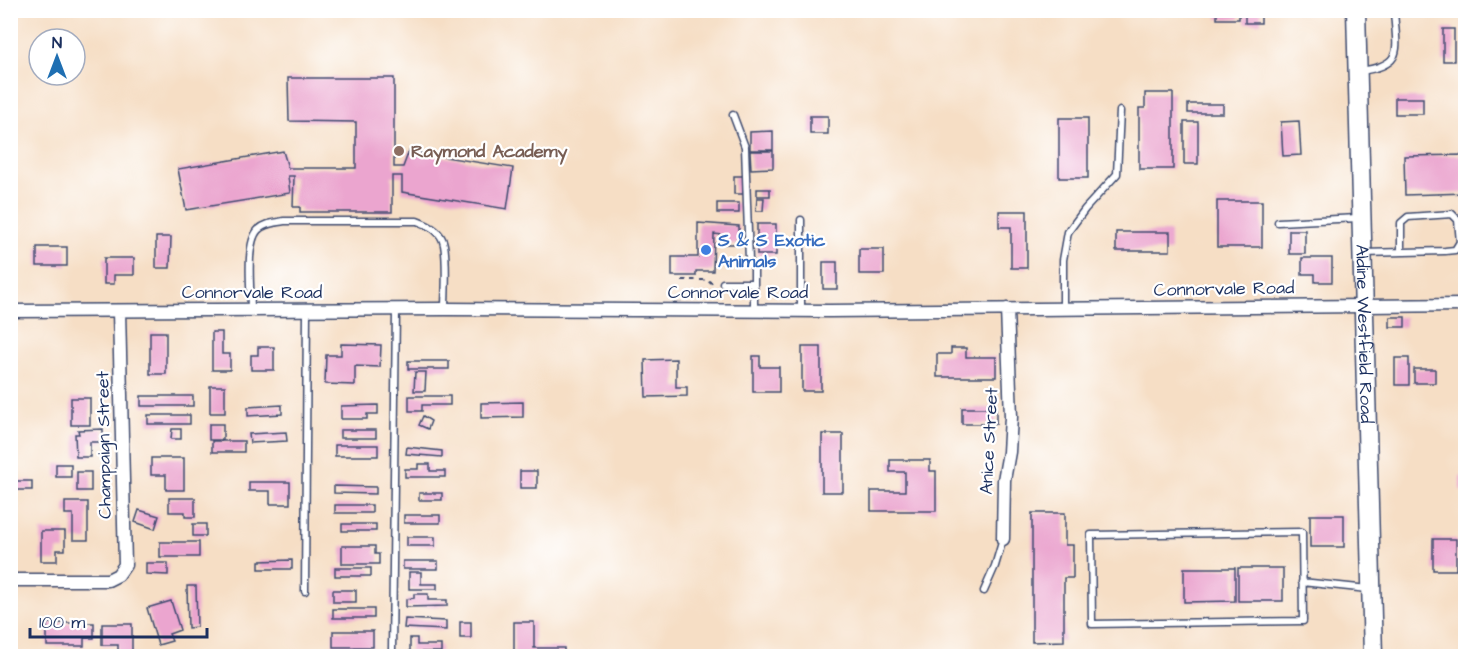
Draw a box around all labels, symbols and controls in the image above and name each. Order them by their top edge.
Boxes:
north arrow [27,27,87,87]
text: N [52,32,62,54]
place label: Raymond Academy [411,139,567,165]
marker: Raymond Academy [392,144,406,158]
place label: S & S Exotic Animals [717,228,826,274]
marker: S & S Exotic Animals [699,243,713,257]
street label: Aldine Westfield Road [1350,244,1379,424]
street label: Connorvale Road [1154,275,1294,303]
street label: Connorvale Road [182,280,322,305]
street label: Connorvale Road [668,280,808,305]
street label: Champaign Street [90,370,119,519]
street label: Anice Street [974,386,1004,495]
scale bar [30,601,207,639]
text: 100 m [39,610,85,635]

